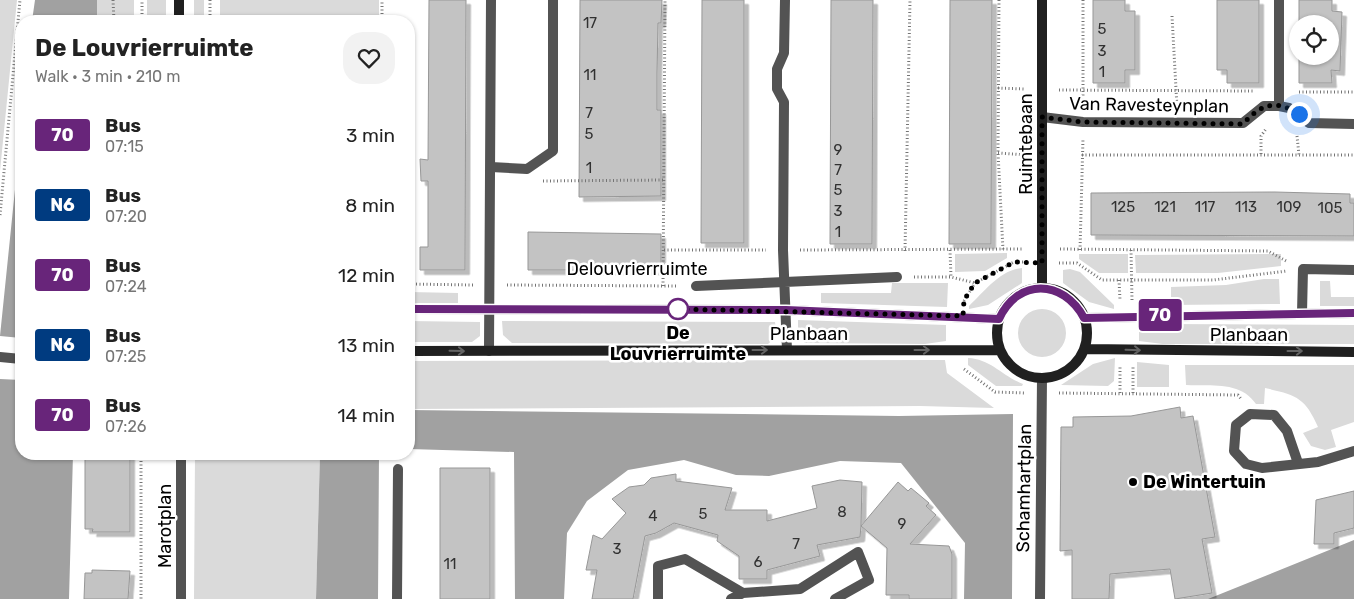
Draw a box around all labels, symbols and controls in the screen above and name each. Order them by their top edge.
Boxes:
house number: 17 [583,14,597,32]
map controls [1289,15,1339,65]
button: locate [1289,15,1339,65]
house number: 5 [1098,20,1107,38]
button: heart [343,32,395,84]
text: De Louvrierruimte [35,34,253,62]
house number: 3 [1097,42,1107,60]
house number: 1 [1099,63,1105,81]
house number: 11 [584,66,596,84]
text: Walk · 3 min · 210 m [35,67,180,86]
street label: Ruimtebaan [1015,93,1037,195]
street label: Van Ravesteynplan [1069,93,1229,117]
your location [1287,102,1312,127]
house number: 7 [585,104,593,122]
text: Bus [105,114,141,137]
text: 70 [51,124,74,146]
text: 3 min [346,124,395,147]
house number: 5 [585,125,594,143]
text: 07:15 [105,137,144,156]
house number: 9 [834,141,843,159]
house number: 1 [586,159,592,177]
house number: 7 [834,161,842,179]
house number: 5 [834,181,843,199]
text: Bus [105,184,141,207]
text: N6 [50,194,75,216]
text: 8 min [345,194,395,217]
house number: 125 [1111,198,1135,216]
house number: 121 [1154,198,1176,216]
house number: 117 [1195,198,1216,216]
house number: 113 [1235,198,1257,216]
house number: 109 [1277,198,1302,216]
house number: 105 [1318,199,1343,217]
house number: 3 [833,202,843,220]
text: 07:20 [105,207,147,226]
house number: 1 [835,223,841,241]
text: Bus [105,254,141,277]
street label: Delouvrierruimte [566,258,708,280]
text: 70 [51,264,74,286]
text: 12 min [338,264,395,287]
text: 07:24 [105,277,147,296]
marker: De Louvrierruimte [667,298,689,320]
line badge: 70 [1138,299,1182,331]
text: 70 [1149,304,1171,326]
place label: De Louvrierruimte [610,322,747,365]
street label: Planbaan [770,323,848,345]
text: Bus [105,324,141,347]
street label: Planbaan [1210,324,1288,346]
text: N6 [50,334,75,356]
text: 13 min [338,334,395,357]
one-way arrow [752,345,768,355]
one-way arrow [914,345,930,355]
one-way arrow [449,346,465,356]
one-way arrow [1124,346,1140,355]
one-way arrow [1286,346,1303,356]
text: 07:25 [105,347,146,366]
text: Bus [105,394,141,417]
text: 70 [51,404,74,426]
text: 14 min [337,404,395,427]
text: 07:26 [105,417,147,436]
street label: Schamhartplan [1012,423,1036,553]
place label: De Wintertuin [1143,471,1266,493]
marker: De Wintertuin [1127,476,1139,488]
street label: Marotplan [154,484,176,568]
house number: 8 [837,503,847,521]
house number: 5 [699,505,708,523]
house number: 4 [648,507,658,525]
house number: 9 [898,515,907,533]
house number: 7 [792,535,800,553]
house number: 3 [612,540,622,558]
house number: 6 [753,553,763,571]
house number: 11 [444,555,456,573]

